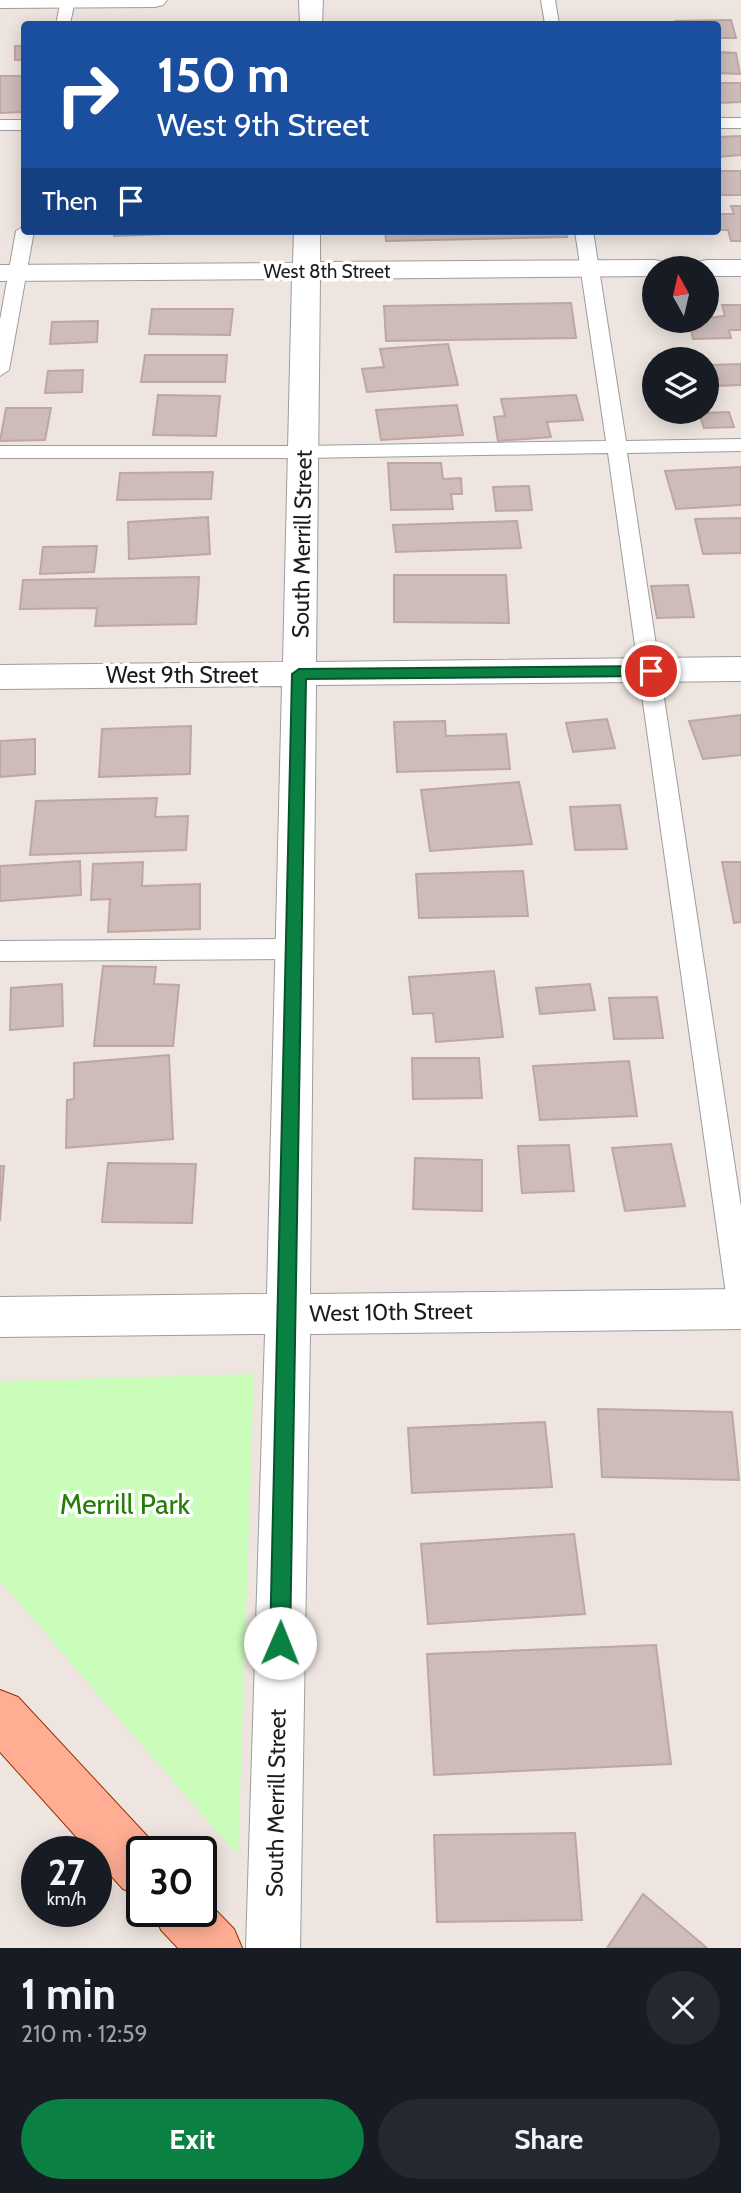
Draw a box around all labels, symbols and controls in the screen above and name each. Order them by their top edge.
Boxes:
text: 150 m [157,45,290,104]
icon: right [42,49,133,140]
text: West 9th Street [157,105,369,144]
icon: arrive [112,182,150,220]
text: Then [42,185,98,217]
north arrow [642,256,719,332]
map controls [642,256,719,424]
street label: West 8th Street [264,260,391,283]
button: layers [642,347,719,424]
street label: South Merrill Street [286,449,318,638]
pin [621,641,681,701]
icon: arrive [632,652,670,690]
street label: West 9th Street [106,661,259,689]
street label: West 10th Street [309,1297,473,1327]
park label: Merrill Park [60,1487,191,1521]
position arrow [243,1606,317,1680]
street label: South Merrill Street [260,1708,292,1897]
speed limit sign: 30 [126,1836,217,1927]
text: 27 [48,1851,85,1894]
text: km/h [47,1888,86,1910]
text: 1 min [21,1968,116,2020]
button: close [646,1971,720,2045]
text: 210 m · 12:59 [21,2020,148,2048]
button: Exit [21,2099,364,2179]
button: Share [378,2099,720,2179]

